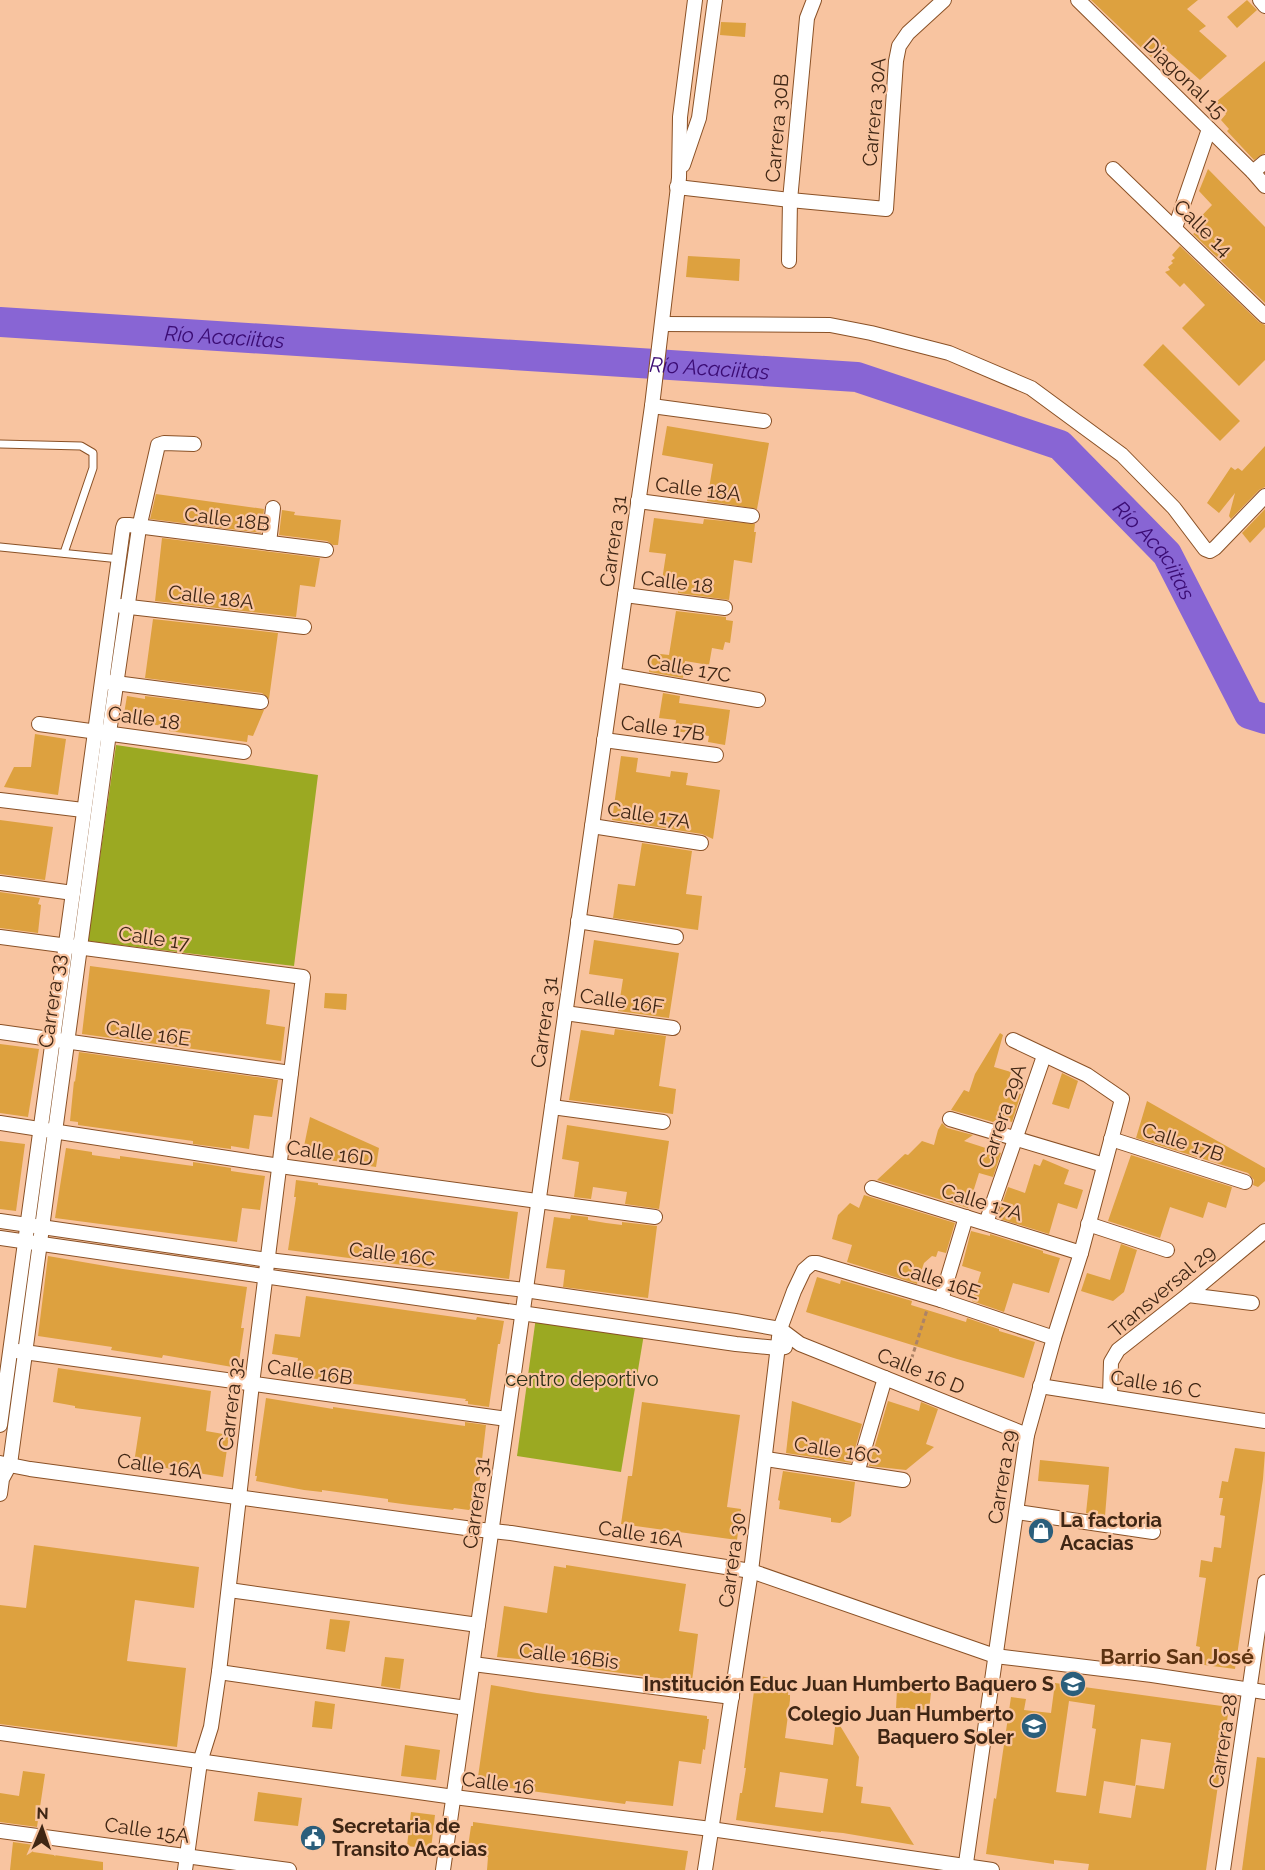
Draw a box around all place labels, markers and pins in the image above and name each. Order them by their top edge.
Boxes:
place label: La factoria Acacias [1060,1508,1162,1555]
shop icon: La factoria Acacias [1026,1516,1056,1546]
school or university icon: Institución Educ Juan Humberto Baquero S [1058,1669,1088,1699]
place label: Institución Educ Juan Humberto Baquero S [644,1672,1054,1696]
place label: Colegio Juan Humberto Baquero Soler [787,1702,1014,1749]
school or university icon: Colegio Juan Humberto Baquero Soler [1019,1711,1049,1741]
place label: Secretaria de Transito Acacias [332,1814,487,1861]
public building icon: Secretaria de Transito Acacias [298,1823,328,1853]

